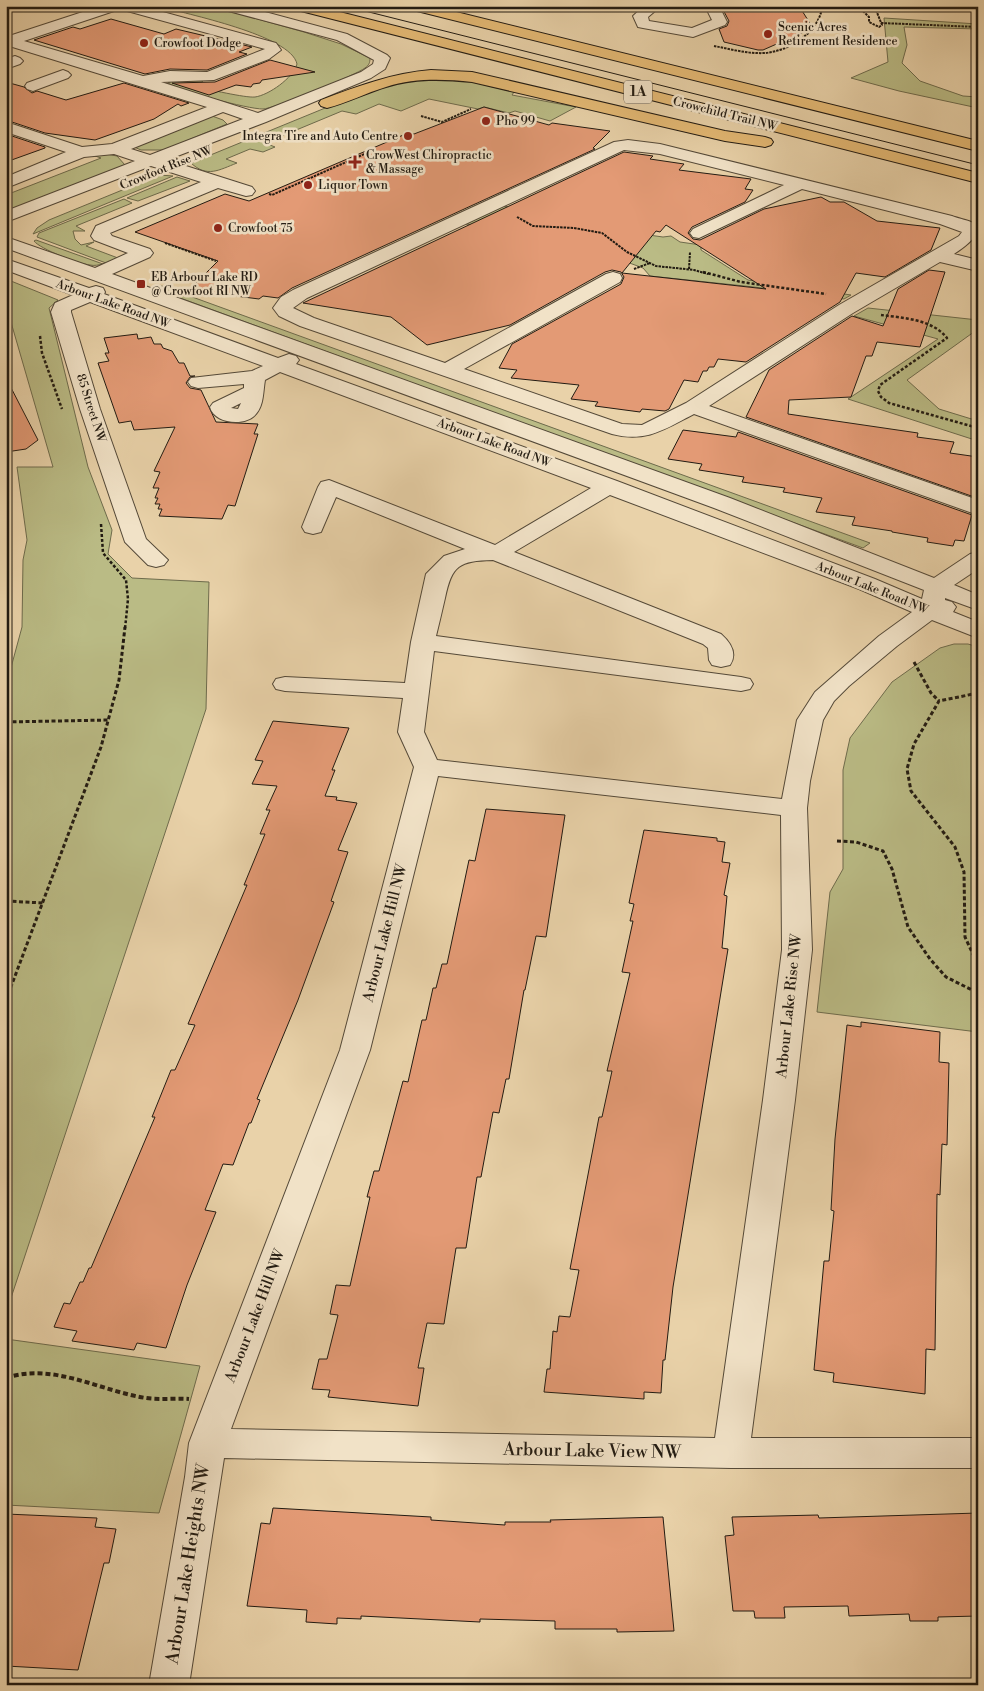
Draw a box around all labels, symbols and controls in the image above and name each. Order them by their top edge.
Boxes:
place label: Scenic Acres Retirement Residence [778,20,898,49]
marker: Scenic Acres Retirement Residence [762,28,774,40]
place label: Crowfoot Dodge [154,36,241,51]
marker: Crowfoot Dodge [138,37,150,49]
road number: 1A [624,80,652,104]
street label: Crowchild Trail NW [671,94,780,134]
place label: Pho 99 [496,114,535,129]
marker: Pho 99 [480,115,492,127]
place label: Integra Tire and Auto Centre [242,129,398,144]
marker: Integra Tire and Auto Centre [402,130,414,142]
street label: Crowfoot Rise NW [118,142,215,193]
place label: CrowWest Chiropractic & Massage [366,148,492,177]
marker: CrowWest Chiropractic & Massage [348,155,362,169]
place label: Liquor Town [318,178,388,193]
marker: Liquor Town [302,179,314,191]
place label: Crowfoot 75 [228,221,293,236]
marker: Crowfoot 75 [212,222,224,234]
place label: EB Arbour Lake RD @ Crowfoot RI NW [151,270,258,299]
street label: Arbour Lake Road NW [53,276,173,332]
marker: EB Arbour Lake RD @ Crowfoot RI NW [135,278,147,290]
street label: 85 Street NW [73,372,109,445]
street label: Arbour Lake Road NW [434,415,554,471]
street label: Arbour Lake Road NW [813,558,932,618]
street label: Arbour Lake Hill NW [358,862,411,1005]
street label: Arbour Lake Rise NW [772,933,806,1080]
street label: Arbour Lake Hill NW [220,1246,289,1386]
street label: Arbour Lake View NW [502,1438,682,1464]
street label: Arbour Lake Heights NW [161,1462,215,1667]

